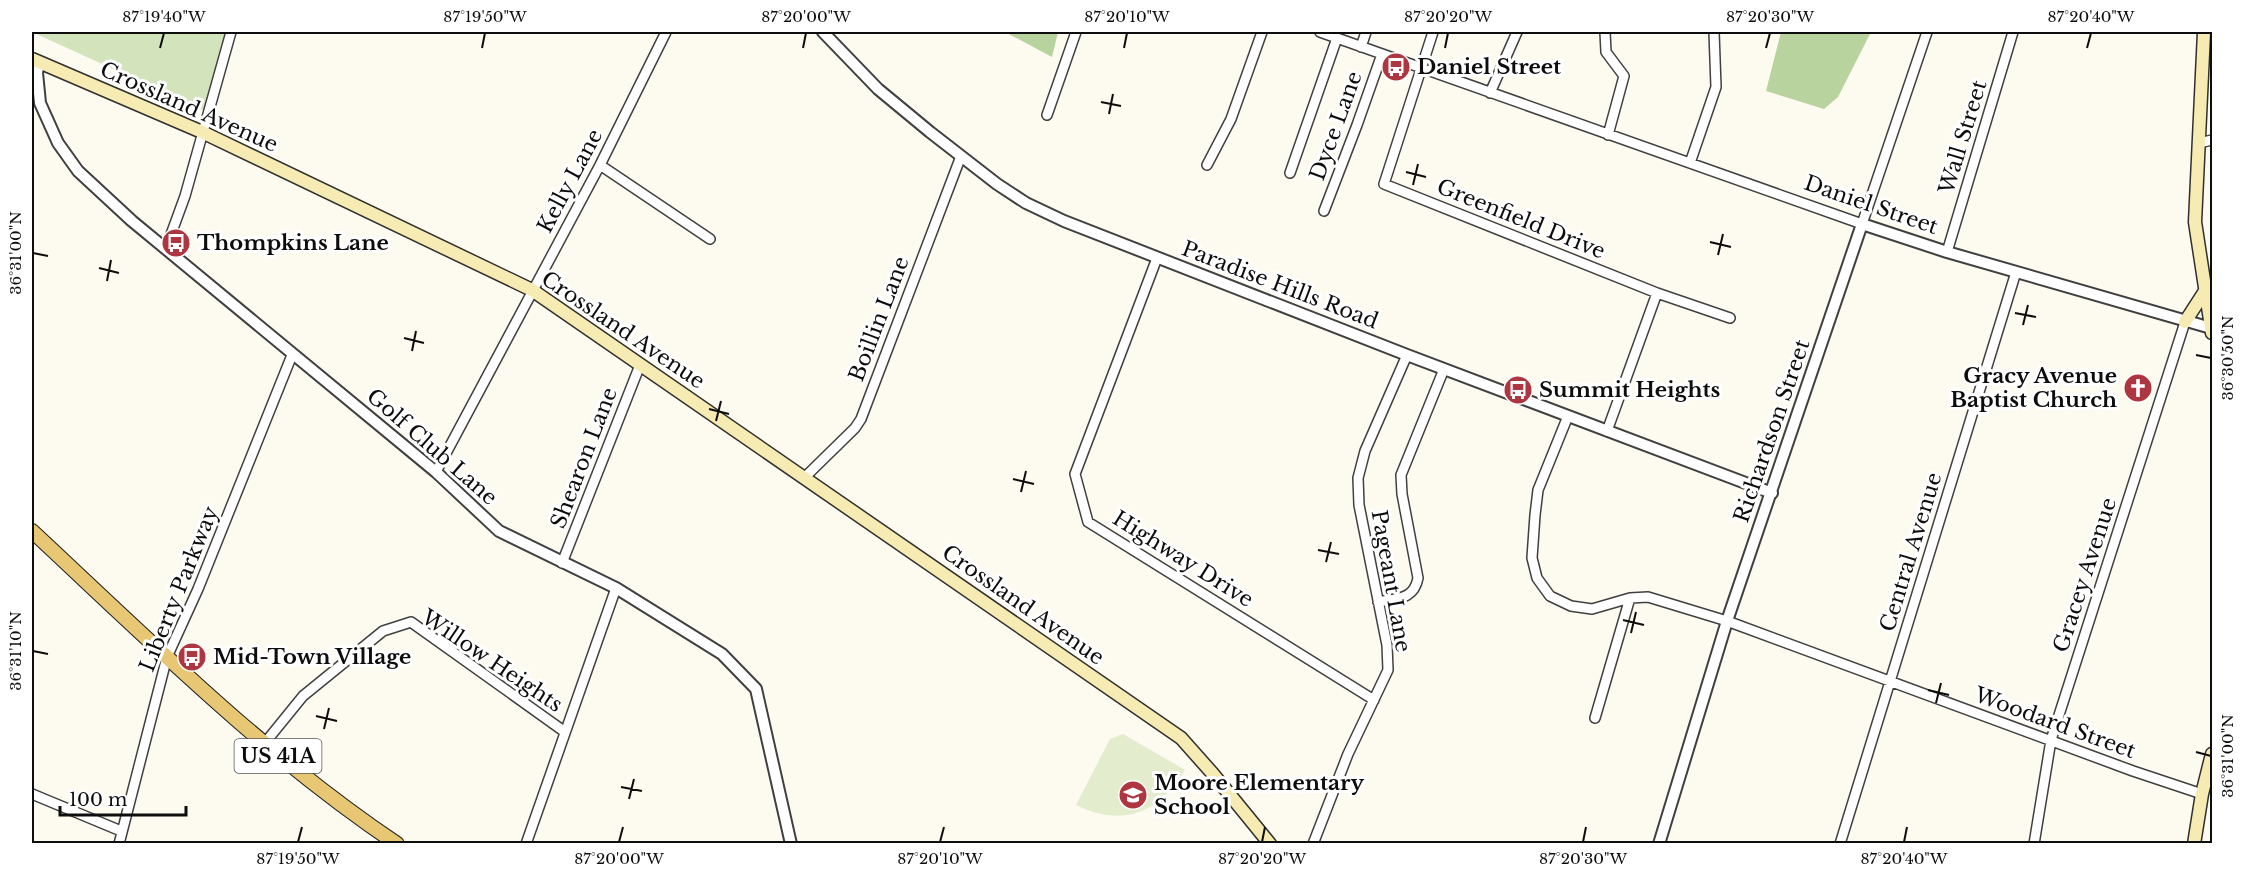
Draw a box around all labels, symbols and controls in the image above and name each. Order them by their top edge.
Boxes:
text: 87°19'40"W [122,7,206,26]
text: 87°19'50"W [443,7,527,26]
text: 87°20'00"W [761,7,851,26]
text: 87°20'10"W [1084,7,1170,26]
text: 87°20'20"W [1404,7,1492,26]
text: 87°20'30"W [1726,7,1814,26]
text: 87°20'40"W [2047,7,2135,26]
bus stop icon: Daniel Street [1380,51,1412,83]
place label: Daniel Street [1417,54,1561,80]
street label: Crossland Avenue [96,56,282,158]
street label: Dyce Lane [1304,68,1368,184]
street label: Wall Street [1933,77,1993,198]
street label: Kelly Lane [532,125,608,237]
street label: Daniel Street [1801,170,1941,240]
street label: Greenfield Drive [1433,173,1609,265]
text: 36°31'00"N [6,211,25,295]
bus stop icon: Thompkins Lane [160,227,192,259]
place label: Thompkins Lane [197,230,389,256]
street label: Paradise Hills Road [1178,236,1382,334]
street label: Boillin Lane [843,253,915,385]
street label: Crossland Avenue [536,266,710,394]
text: 36°30'50"N [2218,315,2237,401]
street label: Richardson Street [1728,336,1816,526]
place label: Gracy Avenue Baptist Church [1950,363,2117,413]
church icon: Gracy Avenue Baptist Church [2122,372,2154,404]
bus stop icon: Summit Heights [1502,374,1534,406]
place label: Summit Heights [1539,377,1720,403]
street label: Golf Club Lane [361,383,503,511]
street label: Shearon Lane [545,384,623,532]
street label: Central Avenue [1874,469,1948,635]
street label: Gracey Avenue [2048,494,2122,656]
street label: Liberty Parkway [134,502,224,675]
street label: Highway Drive [1108,505,1258,613]
street label: Pageant Lane [1366,508,1416,654]
street label: Crossland Avenue [937,539,1109,671]
street label: Willow Heights [416,604,567,718]
text: 36°31'10"N [6,611,25,691]
bus stop icon: Mid-Town Village [176,641,208,673]
place label: Mid-Town Village [213,644,411,670]
street label: Woodard Street [1970,681,2139,764]
text: 36°31'00"N [2218,714,2237,798]
road number: US 41A [234,739,322,773]
place label: Moore Elementary School [1154,770,1365,820]
scale bar [60,779,186,817]
school or university icon: Moore Elementary School [1117,779,1149,811]
text: 100 m [69,789,127,811]
text: 87°19'50"W [256,849,340,868]
text: 87°20'00"W [574,849,664,868]
text: 87°20'10"W [897,849,983,868]
text: 87°20'20"W [1218,849,1306,868]
text: 87°20'30"W [1539,849,1627,868]
text: 87°20'40"W [1860,849,1948,868]

